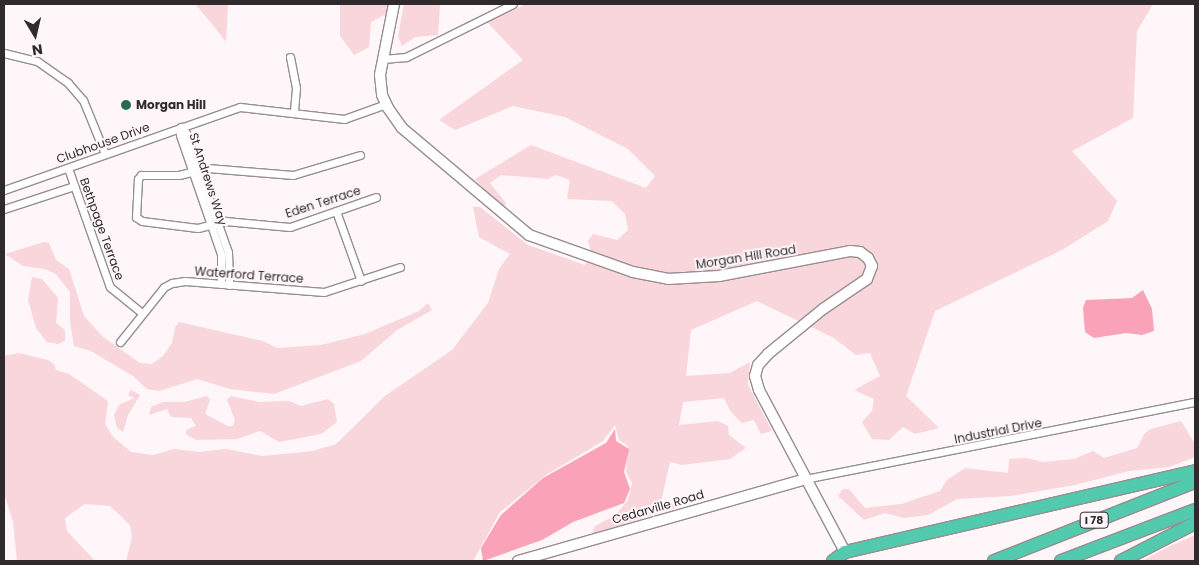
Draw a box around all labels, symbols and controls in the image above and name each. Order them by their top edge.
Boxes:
north arrow [10,10,60,60]
text: N [31,39,44,61]
place label: Morgan Hill [136,98,206,112]
marker: Morgan Hill [120,99,132,111]
street label: Clubhouse Drive [54,119,152,167]
street label: St Andrews Way [186,131,230,227]
street label: Bethpage Terrace [77,176,127,282]
street label: Eden Terrace [284,183,362,221]
street label: Morgan Hill Road [695,242,797,272]
street label: Waterford Terrace [194,264,304,286]
street label: Industrial Drive [953,415,1043,447]
street label: Cedarville Road [610,487,706,527]
road number: I 78 [1079,512,1109,528]

